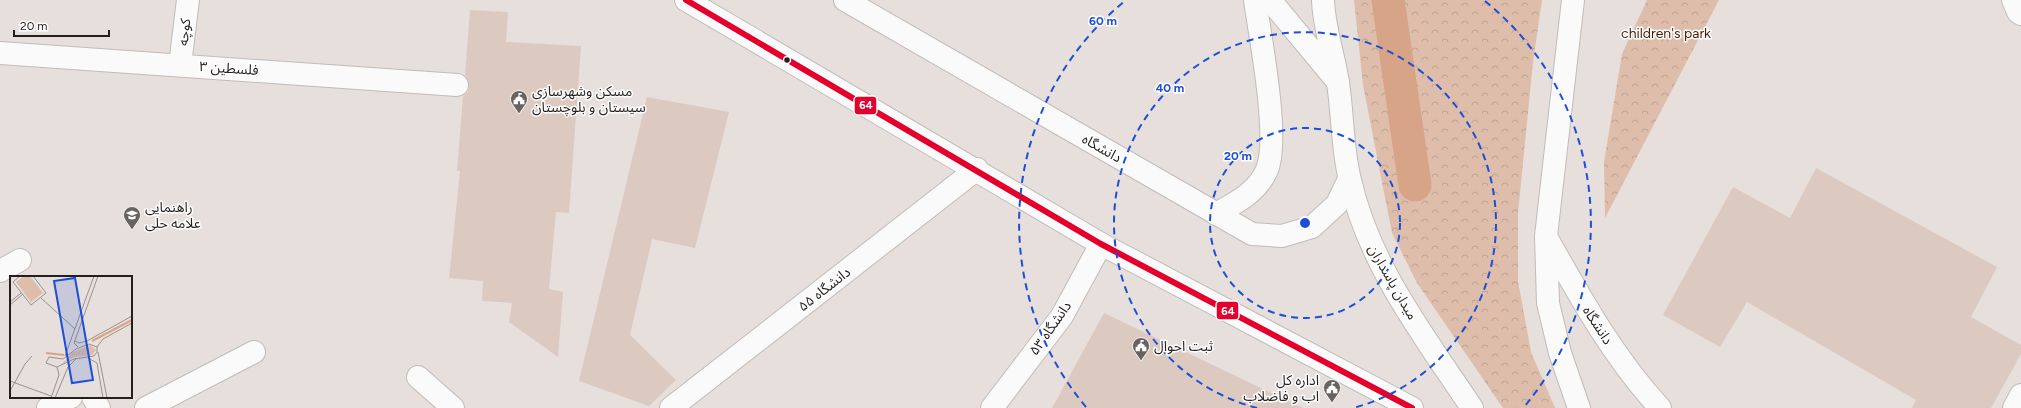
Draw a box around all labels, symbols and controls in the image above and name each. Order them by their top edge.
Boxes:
scale bar [14,12,109,38]
text: 60 m [1089,14,1117,28]
street label: کوچه [175,17,195,47]
text: 20 m [20,19,48,33]
park label: children's park [1621,25,1711,42]
unlabelled marker [782,55,792,65]
street label: فلسطین ۳ [199,58,259,79]
text: 40 m [1156,81,1184,95]
place label: مسکن وشهرسازی سیستان و بلوچستان [532,83,646,117]
public building icon: مسکن وشهرسازی سیستان و بلوچستان [509,89,529,114]
line badge: 64 [854,96,877,115]
text: 64 [859,99,873,112]
street label: دانشگاه [1079,130,1125,167]
text: 20 m [1224,149,1252,163]
place label: راهنمایی علامه حلی [145,199,201,232]
school or university icon: راهنمایی علامه حلی [122,205,142,230]
centre of rings [1298,216,1312,230]
street label: میدان پاسداران [1363,242,1421,323]
street label: دانشگاه ۵۵ [795,263,854,315]
inset map [10,276,132,398]
street label: دانشگاه ۵۳ [1026,298,1075,359]
line badge: 64 [1216,301,1239,320]
street label: دانشگاه [1579,303,1616,348]
text: 64 [1221,305,1235,318]
public building icon: ثبت احوال [1131,336,1151,361]
place label: ثبت احوال [1154,338,1213,355]
place label: اداره کل اب و فاضلاب [1243,372,1319,405]
public building icon: اداره کل اب و فاضلاب [1322,378,1342,403]

